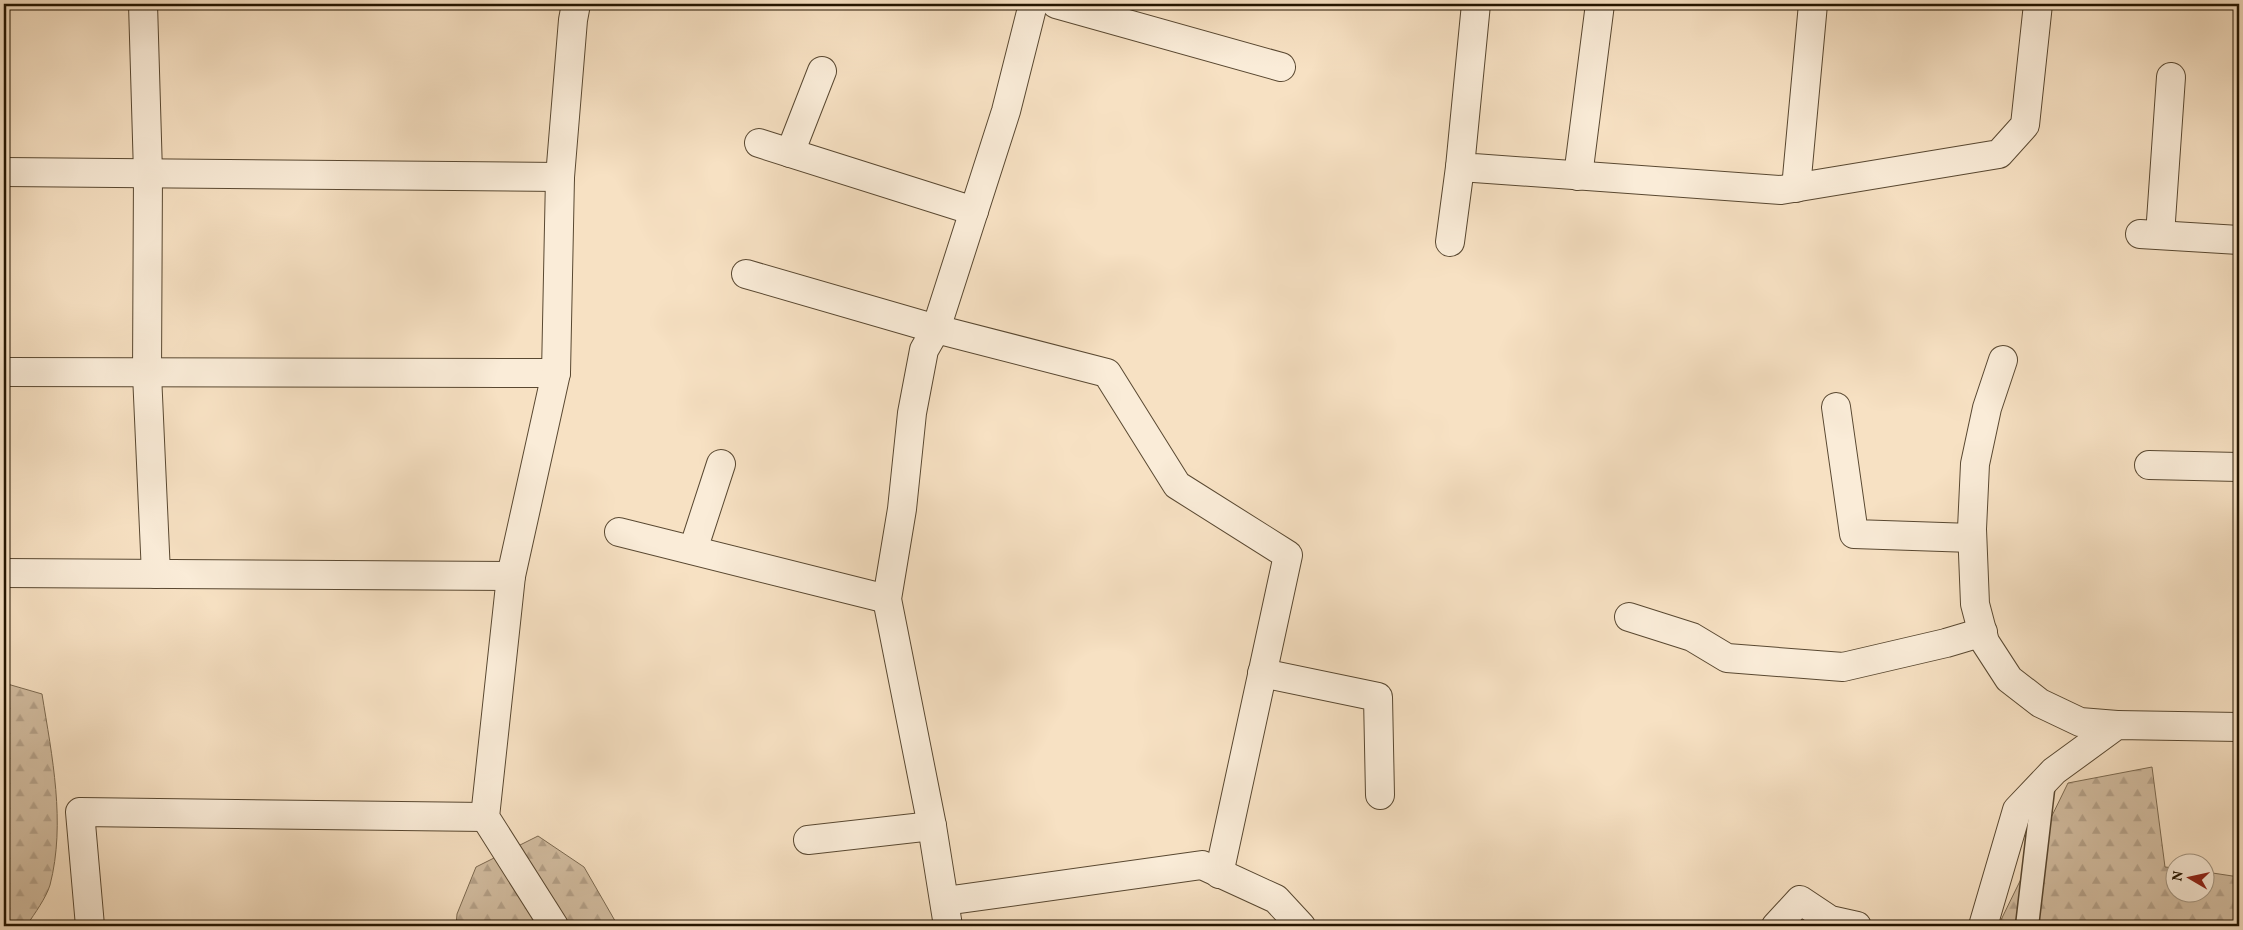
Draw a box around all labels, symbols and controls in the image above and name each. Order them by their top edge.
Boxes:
north arrow [2166,852,2216,902]
text: N [2168,870,2189,883]

